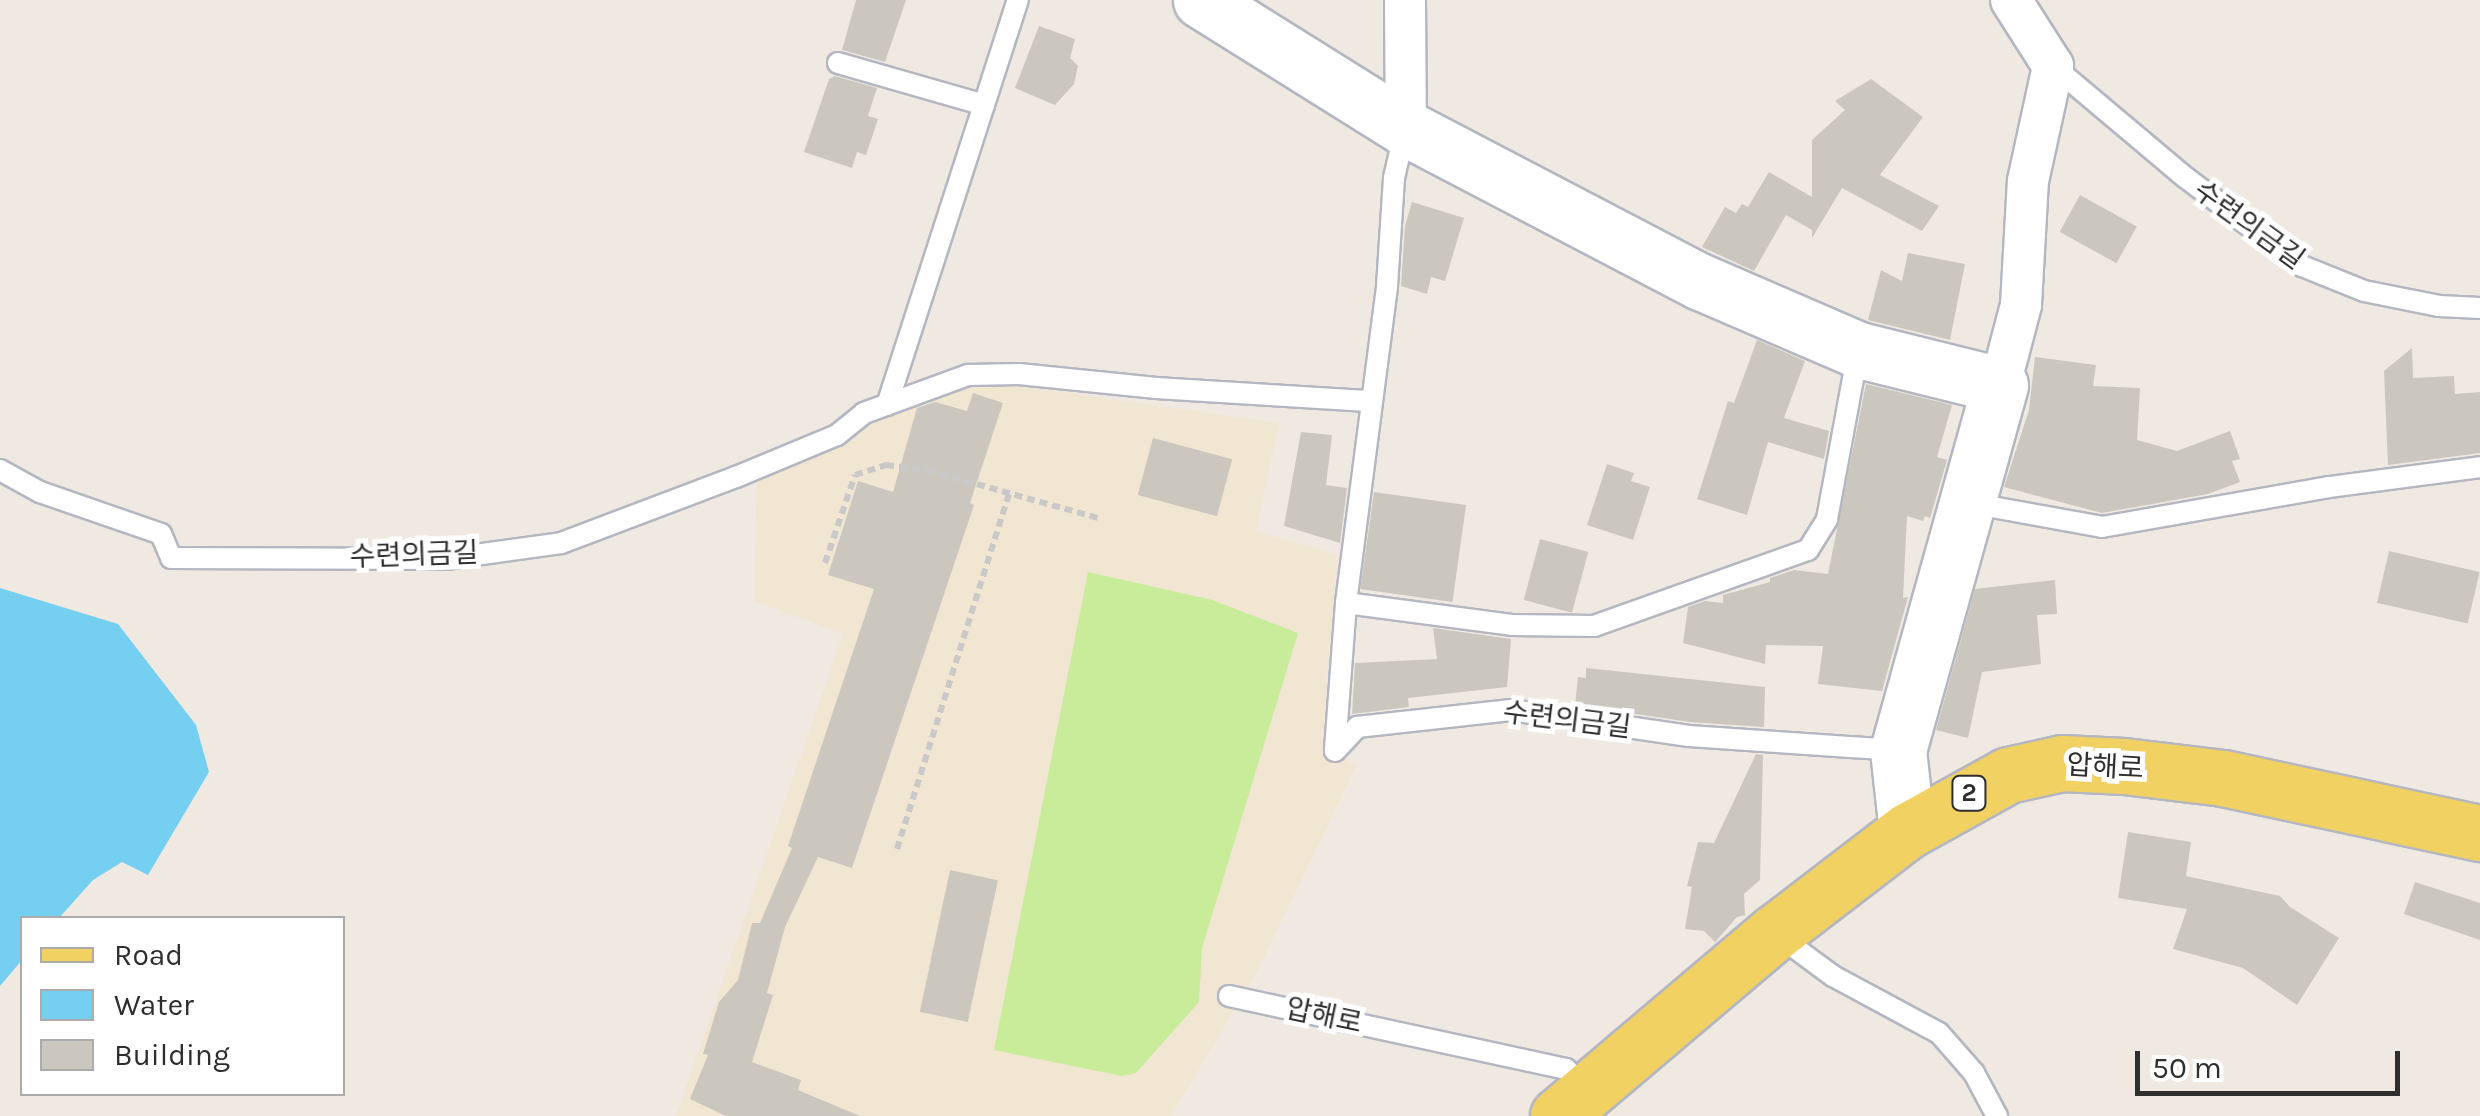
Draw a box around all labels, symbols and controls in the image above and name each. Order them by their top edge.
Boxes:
street label: 수련의금길 [2187,174,2311,276]
street label: 수련의금길 [349,536,479,574]
street label: 수련의금길 [1501,695,1633,745]
street label: 압해로 [2066,748,2144,786]
road number: 2 [1949,773,1989,813]
legend [20,916,345,1096]
text: Road [114,937,183,973]
text: Water [114,987,194,1023]
street label: 압해로 [1283,992,1365,1040]
scale bar [2140,1031,2405,1093]
text: Building [114,1037,230,1073]
text: 50 m [2152,1050,2222,1086]

